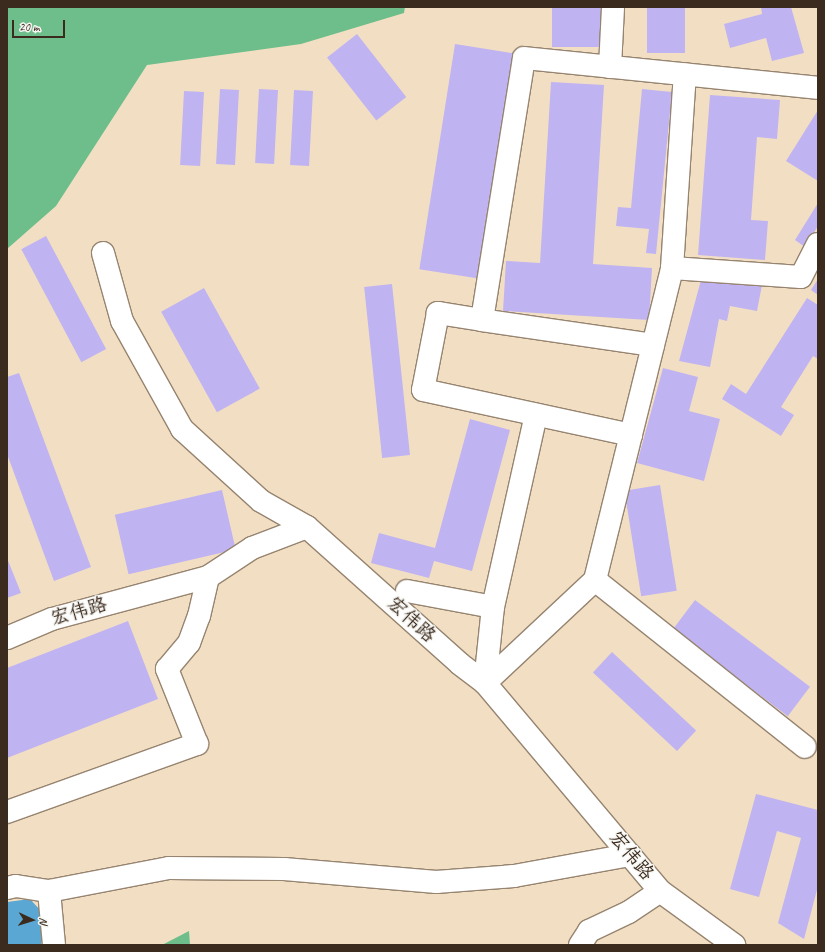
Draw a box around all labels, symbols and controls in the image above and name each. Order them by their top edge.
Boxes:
scale bar [14,12,67,38]
text: 20 m [19,19,39,35]
street label: 宏伟路 [382,592,440,648]
street label: 宏伟路 [48,593,110,631]
street label: 宏伟路 [604,827,658,885]
north arrow [12,900,52,940]
text: N [37,917,51,925]

